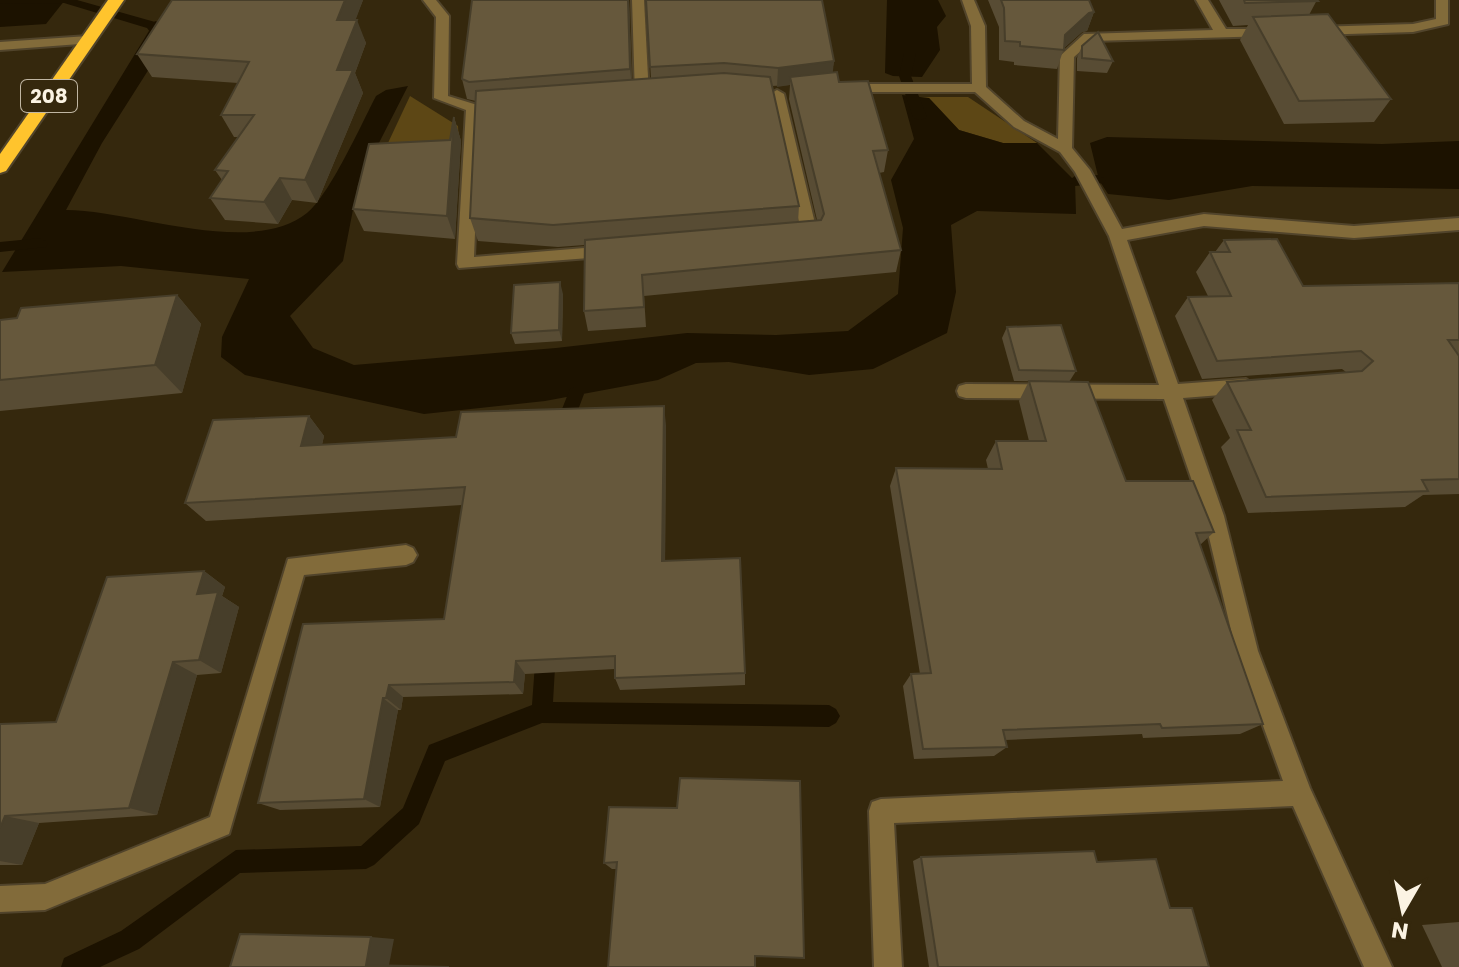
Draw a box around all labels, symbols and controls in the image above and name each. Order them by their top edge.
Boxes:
road number: 208 [21,80,77,112]
north arrow [1363,871,1443,951]
text: N [1389,914,1411,947]

